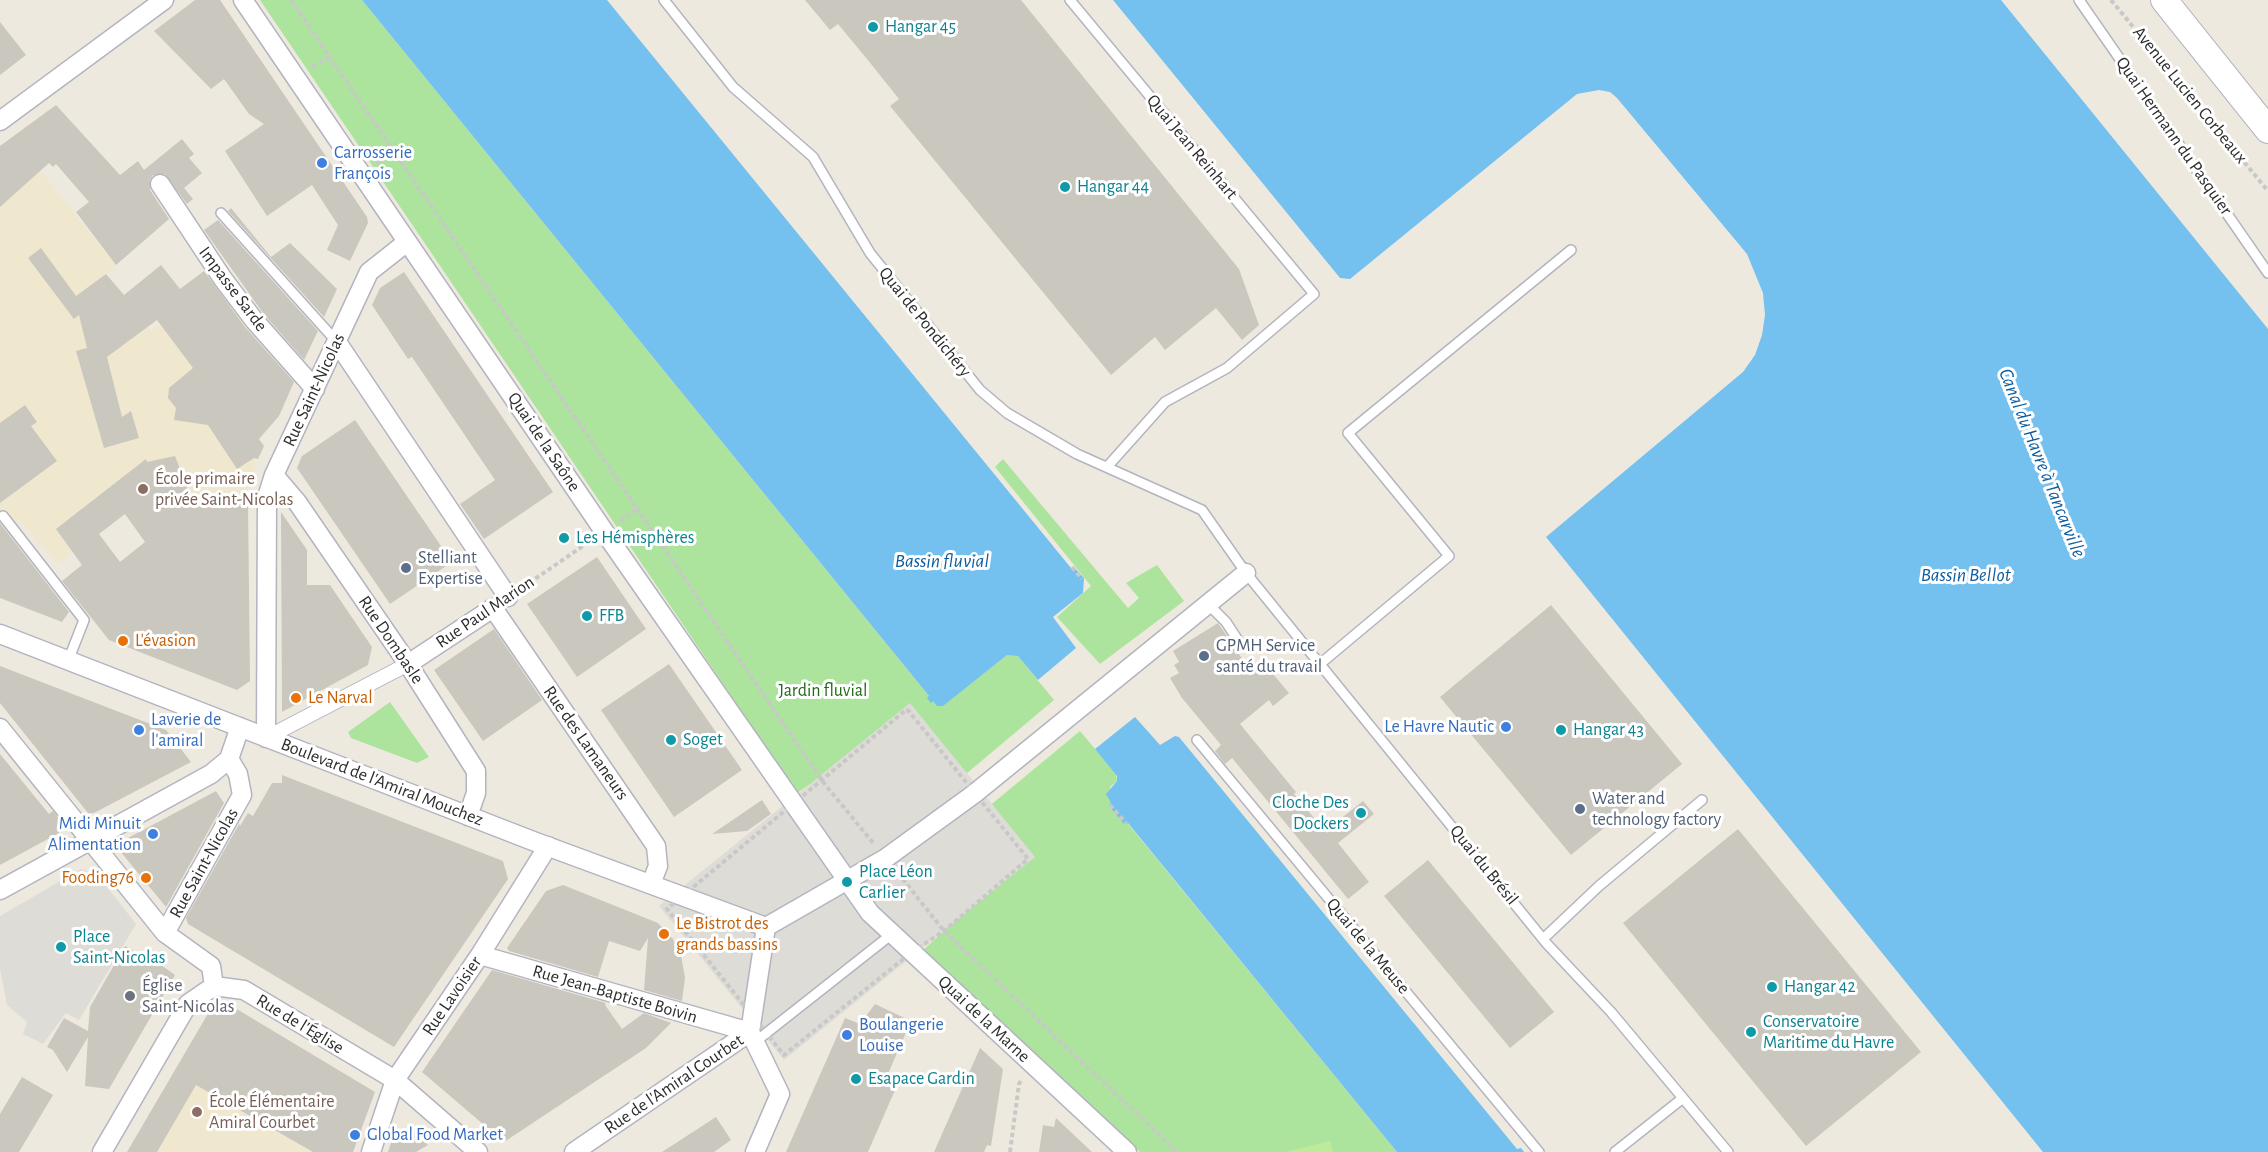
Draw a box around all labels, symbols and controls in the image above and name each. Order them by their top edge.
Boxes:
place label: Hangar 45 [885,16,956,38]
marker: Hangar 45 [866,20,880,34]
street label: Avenue Lucien Corbeaux [2128,22,2252,168]
street label: Quai Hermann du Pasquier [2111,53,2237,219]
street label: Quai Jean Reinhart [1142,90,1242,204]
place label: Carrosserie François [334,142,412,184]
marker: Carrosserie François [315,156,329,170]
place label: Hangar 44 [1077,176,1149,198]
marker: Hangar 44 [1058,180,1072,194]
street label: Impasse Sarde [194,242,272,336]
street label: Quai de Pondichéry [874,263,976,381]
street label: Rue Saint-Nicolas [278,330,350,450]
water label: Canal du Havre à Tancarville [1993,365,2091,561]
street label: Quai de la Saône [503,388,585,496]
place label: École primaire privée Saint-Nicolas [155,468,293,510]
marker: École primaire privée Saint-Nicolas [136,482,150,496]
place label: Les Hémisphères [576,527,694,549]
marker: Les Hémisphères [557,531,571,545]
place label: Stelliant Expertise [418,547,483,590]
water label: Bassin fluvial [895,549,989,573]
marker: Stelliant Expertise [399,561,413,575]
water label: Bassin Bellot [1921,563,2011,587]
street label: Rue Paul Marion [432,571,538,653]
street label: Rue Dombasle [354,592,428,688]
place label: FFB [599,605,624,627]
marker: FFB [580,609,594,623]
place label: L'évasion [135,630,196,652]
marker: L'évasion [116,634,130,648]
place label: GPMH Service santé du travail [1216,635,1322,678]
marker: GPMH Service santé du travail [1197,649,1211,663]
park label: Jardin fluvial [778,680,868,702]
street label: Rue des Lamaneurs [539,682,633,804]
place label: Le Narval [308,687,373,709]
marker: Le Narval [289,691,303,705]
place label: Laverie de l'amiral [151,709,221,752]
place label: Le Havre Nautic [1384,716,1494,738]
place label: Hangar 43 [1573,719,1644,741]
marker: Le Havre Nautic [1499,720,1513,734]
marker: Laverie de l'amiral [132,723,146,737]
marker: Hangar 43 [1554,723,1568,737]
place label: Soget [683,729,723,751]
street label: Boulevard de l'Amiral Mouchez [278,733,486,831]
marker: Soget [664,733,678,747]
place label: Water and technology factory [1592,788,1721,830]
place label: Cloche Des Dockers [1272,792,1349,834]
marker: Water and technology factory [1573,802,1587,816]
street label: Rue Saint-Nicolas [165,804,243,922]
marker: Cloche Des Dockers [1354,806,1368,820]
place label: Midi Minuit Alimentation [48,813,141,856]
street label: Quai du Brésil [1445,821,1523,909]
marker: Midi Minuit Alimentation [146,827,160,841]
place label: Place Léon Carlier [859,861,933,904]
place label: Fooding76 [61,867,134,889]
marker: Fooding76 [139,871,153,885]
marker: Place Léon Carlier [840,875,854,889]
street label: Quai de la Meuse [1322,894,1414,998]
place label: Le Bistrot des grands bassins [676,913,778,956]
place label: Place Saint-Nicolas [73,926,165,968]
marker: Le Bistrot des grands bassins [657,927,671,941]
marker: Place Saint-Nicolas [54,940,68,954]
street label: Rue Lavoisier [418,952,486,1040]
street label: Rue Jean-Baptiste Boivin [530,960,700,1028]
street label: Quai de la Marne [933,971,1035,1067]
place label: Église Saint-Nicolas [142,975,234,1018]
place label: Hangar 42 [1784,976,1856,998]
marker: Hangar 42 [1765,980,1779,994]
marker: Église Saint-Nicolas [123,989,137,1003]
street label: Rue de l'Église [252,989,348,1059]
place label: Conservatoire Maritime du Havre [1763,1011,1894,1054]
place label: Boulangerie Louise [859,1014,944,1056]
marker: Conservatoire Maritime du Havre [1744,1025,1758,1039]
marker: Boulangerie Louise [840,1028,854,1042]
street label: Rue de l'Amiral Courbet [600,1029,748,1139]
place label: Esapace Gardin [868,1068,975,1090]
marker: Esapace Gardin [849,1072,863,1086]
place label: École Élémentaire Amiral Courbet [209,1091,335,1134]
marker: École Élémentaire Amiral Courbet [190,1105,204,1119]
place label: Global Food Market [367,1124,503,1146]
marker: Global Food Market [348,1128,362,1142]

